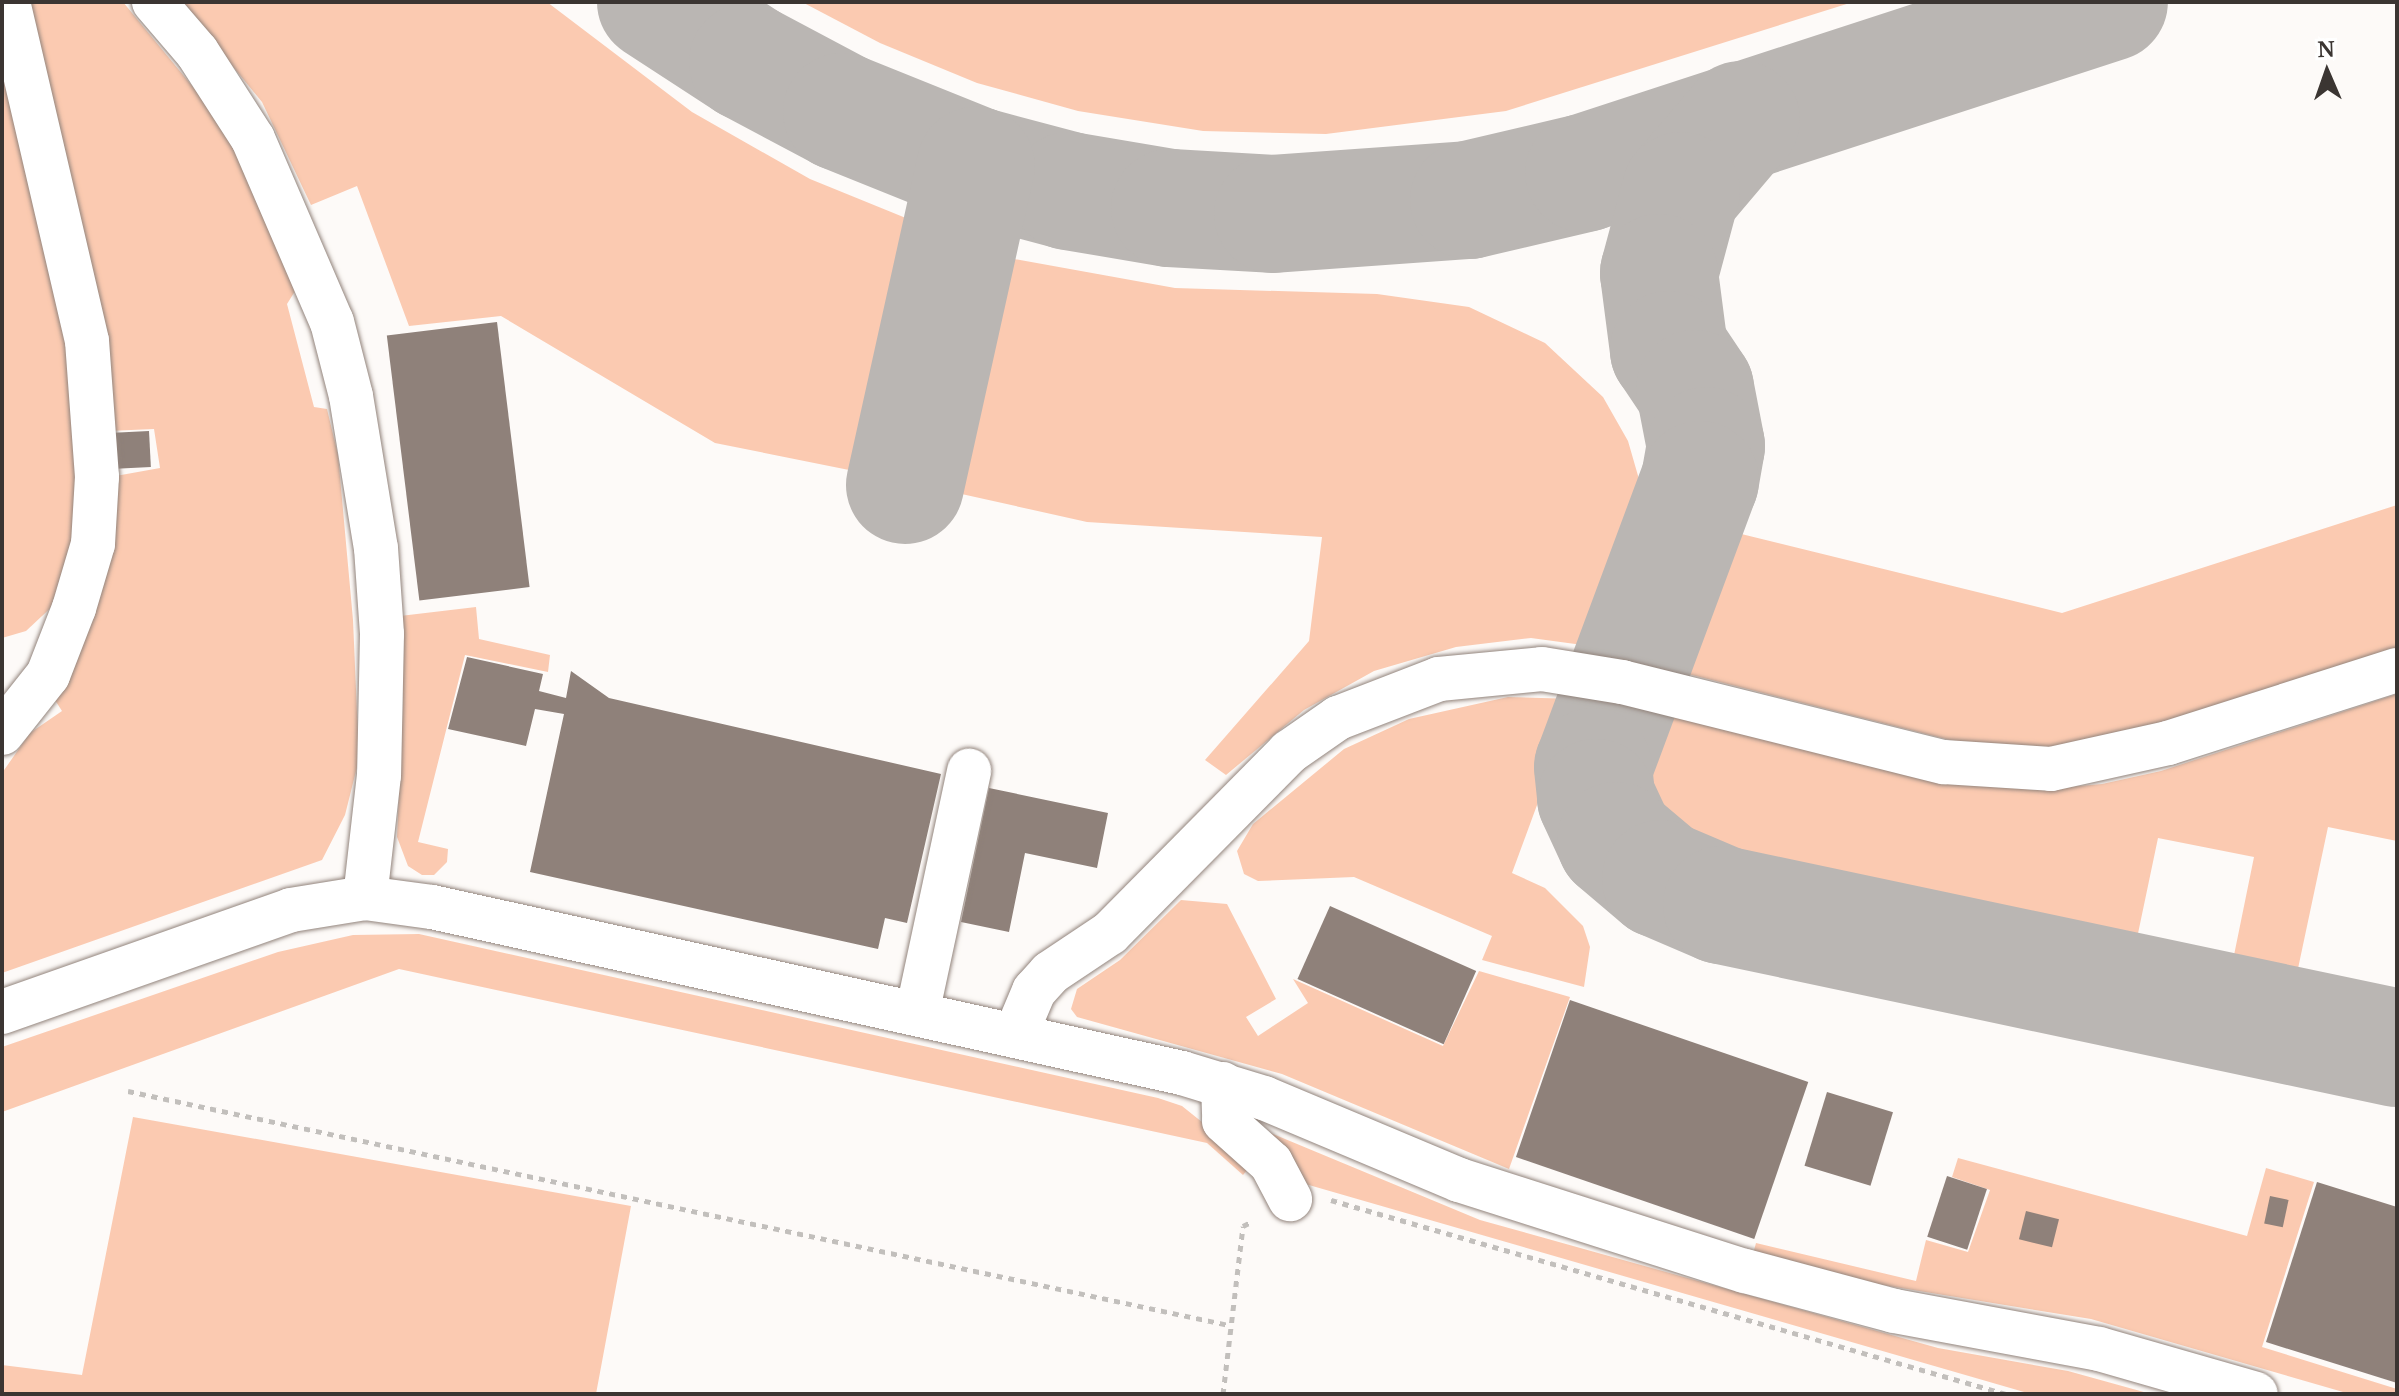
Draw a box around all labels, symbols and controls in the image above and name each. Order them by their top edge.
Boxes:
north arrow [2287,32,2367,112]
text: N [2317,33,2335,63]

